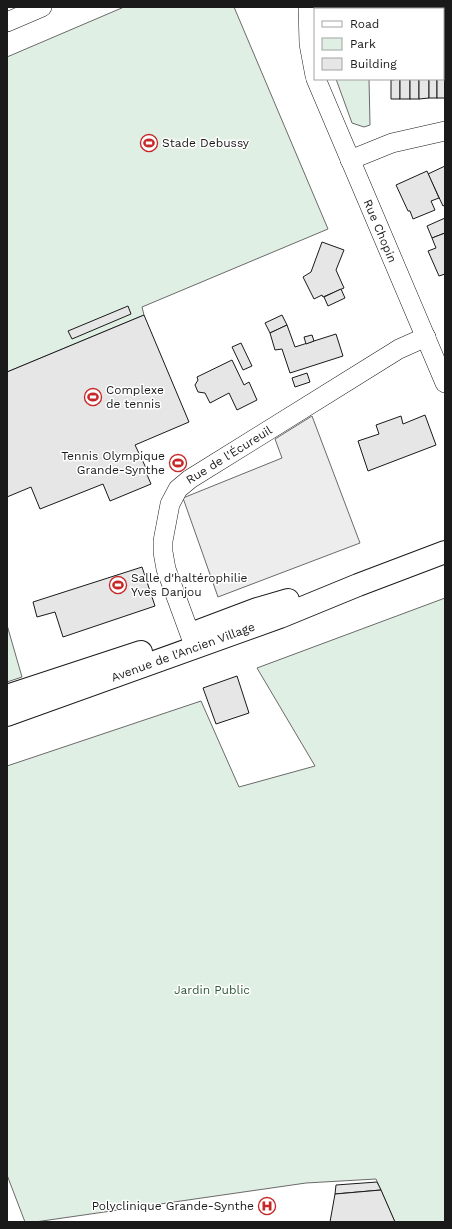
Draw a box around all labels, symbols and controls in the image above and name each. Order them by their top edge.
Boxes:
legend [314,8,444,80]
text: Road [350,17,379,31]
text: Park [350,37,376,51]
text: Building [350,57,397,71]
sports icon: Stade Debussy [139,133,159,153]
place label: Stade Debussy [162,136,250,150]
street label: Rue Chopin [360,197,400,265]
place label: Complexe de tennis [106,383,164,411]
sports icon: Complexe de tennis [83,387,103,407]
street label: Rue de l'Écureuil [184,423,275,487]
place label: Tennis Olympique Grande-Synthe [61,449,165,477]
sports icon: Tennis Olympique Grande-Synthe [168,453,188,473]
place label: Salle d'haltérophilie Yves Danjou [131,571,248,599]
sports icon: Salle d'haltérophilie Yves Danjou [108,575,128,595]
street label: Avenue de l'Ancien Village [109,619,257,685]
park label: Jardin Public [174,983,250,997]
hospital icon: Polyclinique Grande-Synthe [257,1196,277,1216]
place label: Polyclinique Grande-Synthe [92,1199,254,1213]

